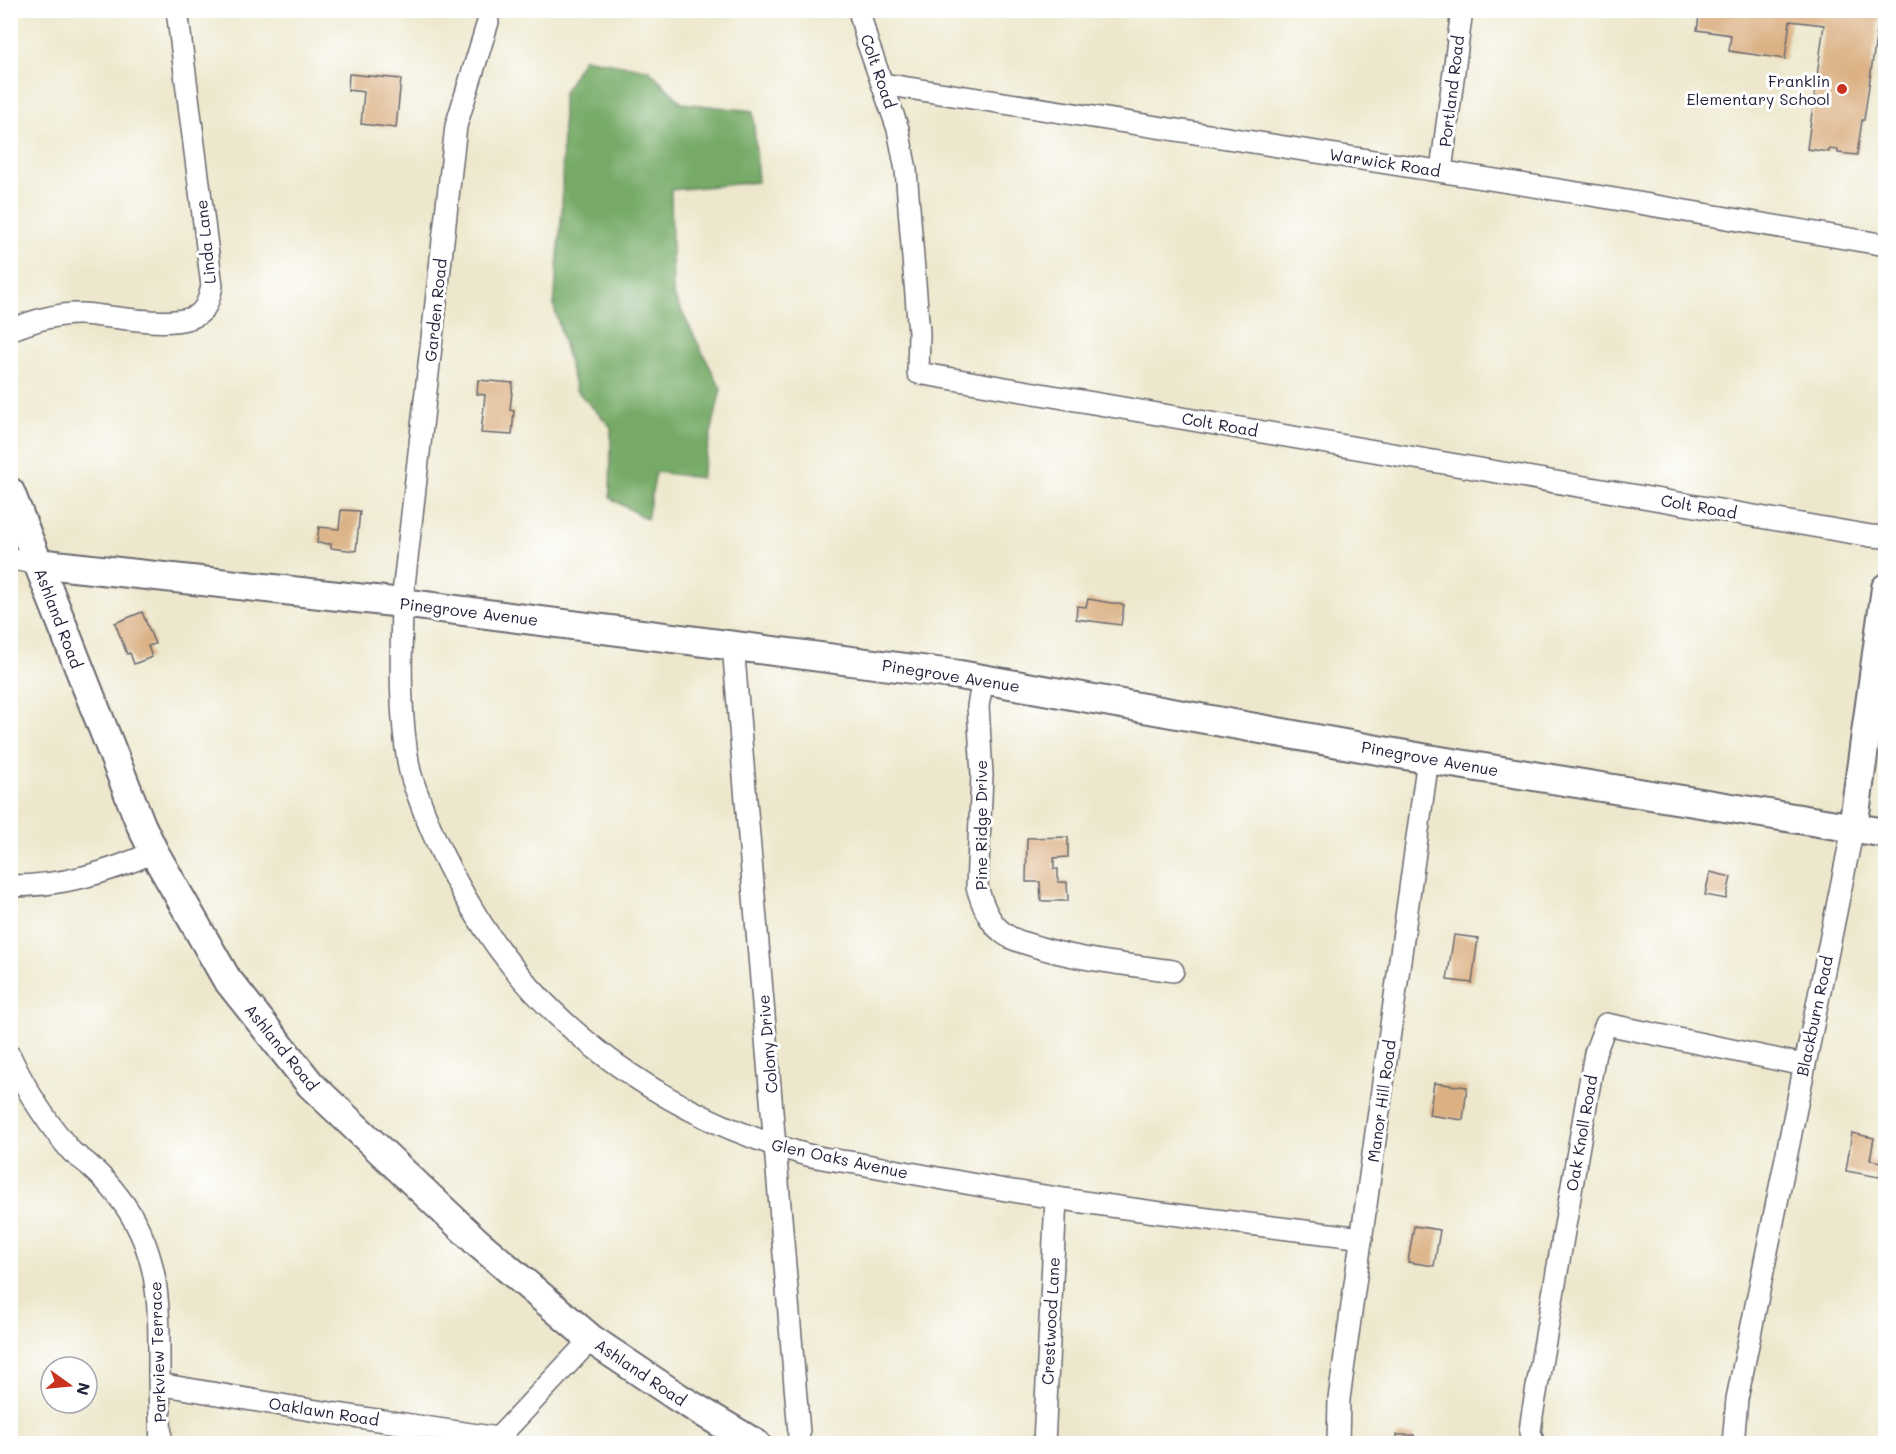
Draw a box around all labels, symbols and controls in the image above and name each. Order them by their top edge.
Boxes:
street label: Colt Road [857,31,901,111]
street label: Portland Road [1434,34,1468,148]
place label: Franklin Elementary School [1686,70,1830,109]
marker: Franklin Elementary School [1835,82,1849,96]
street label: Warwick Road [1328,143,1442,181]
street label: Linda Lane [190,199,220,285]
street label: Garden Road [419,257,451,363]
street label: Colt Road [1180,407,1260,441]
street label: Colt Road [1659,489,1739,523]
street label: Ashland Road [30,565,88,671]
street label: Pinegrove Avenue [399,592,539,630]
street label: Pinegrove Avenue [881,654,1021,696]
street label: Pinegrove Avenue [1360,736,1500,780]
street label: Pine Ridge Drive [970,760,991,890]
street label: Blackburn Road [1791,954,1837,1078]
street label: Colony Drive [752,994,782,1094]
street label: Ashland Road [241,999,323,1095]
street label: Manor Hill Road [1362,1038,1400,1164]
street label: Oak Knoll Road [1560,1073,1602,1193]
street label: Glen Oaks Avenue [770,1133,910,1183]
street label: Crestwood Lane [1036,1257,1064,1385]
street label: Parkview Terrace [144,1281,170,1423]
street label: Ashland Road [591,1334,691,1410]
north arrow [39,1355,99,1415]
text: N [72,1380,96,1398]
street label: Oaklawn Road [267,1392,381,1430]

